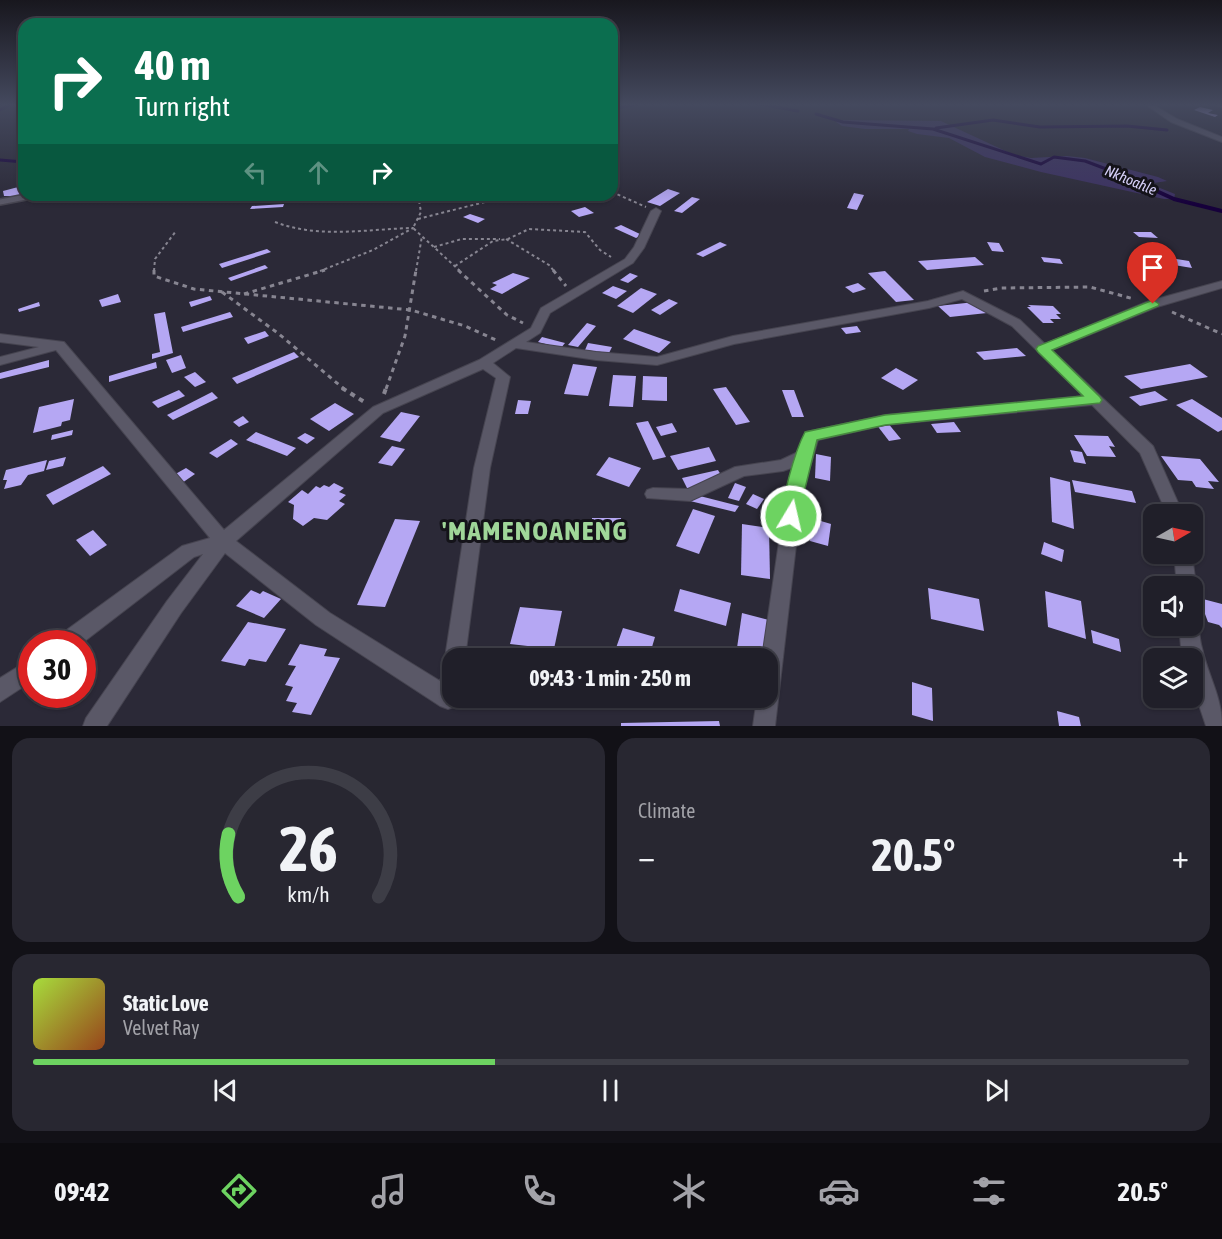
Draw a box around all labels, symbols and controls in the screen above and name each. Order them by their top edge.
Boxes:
text: 40 m [135,41,210,89]
icon: right [36,42,114,120]
text: Turn right [135,91,230,122]
icon: left [239,156,272,189]
icon: ahead [302,156,335,189]
icon: right [365,156,398,189]
water label: Nkhoahle [1103,162,1160,199]
pin [1127,242,1178,304]
icon: arrive [1136,251,1169,284]
position arrow [759,484,823,548]
north arrow [1143,504,1203,564]
map controls [1143,504,1203,708]
district label: 'MAMENOANENG [442,515,628,546]
button: sound [1143,576,1203,636]
speed limit sign: 30 [18,630,96,708]
button: layers [1143,648,1203,708]
text: 09:43 · 1 min · 250 m [529,665,691,691]
text: Climate [638,799,695,822]
text: 26 [279,813,338,884]
text: 20.5° [872,829,955,881]
text: − [638,837,655,875]
text: + [1172,837,1189,875]
text: km/h [287,882,330,907]
text: Static Love [123,990,209,1016]
text: Velvet Ray [123,1016,200,1039]
icon: previous [209,1074,242,1107]
icon: pause [594,1074,627,1107]
icon: next [980,1074,1013,1107]
icon: directions [218,1170,260,1212]
icon: music [368,1170,410,1212]
icon: phone [518,1170,560,1212]
icon: climate [668,1170,710,1212]
icon: car [818,1170,860,1212]
icon: filters [968,1170,1010,1212]
text: 09:42 [54,1176,110,1207]
text: 20.5° [1118,1176,1168,1207]

